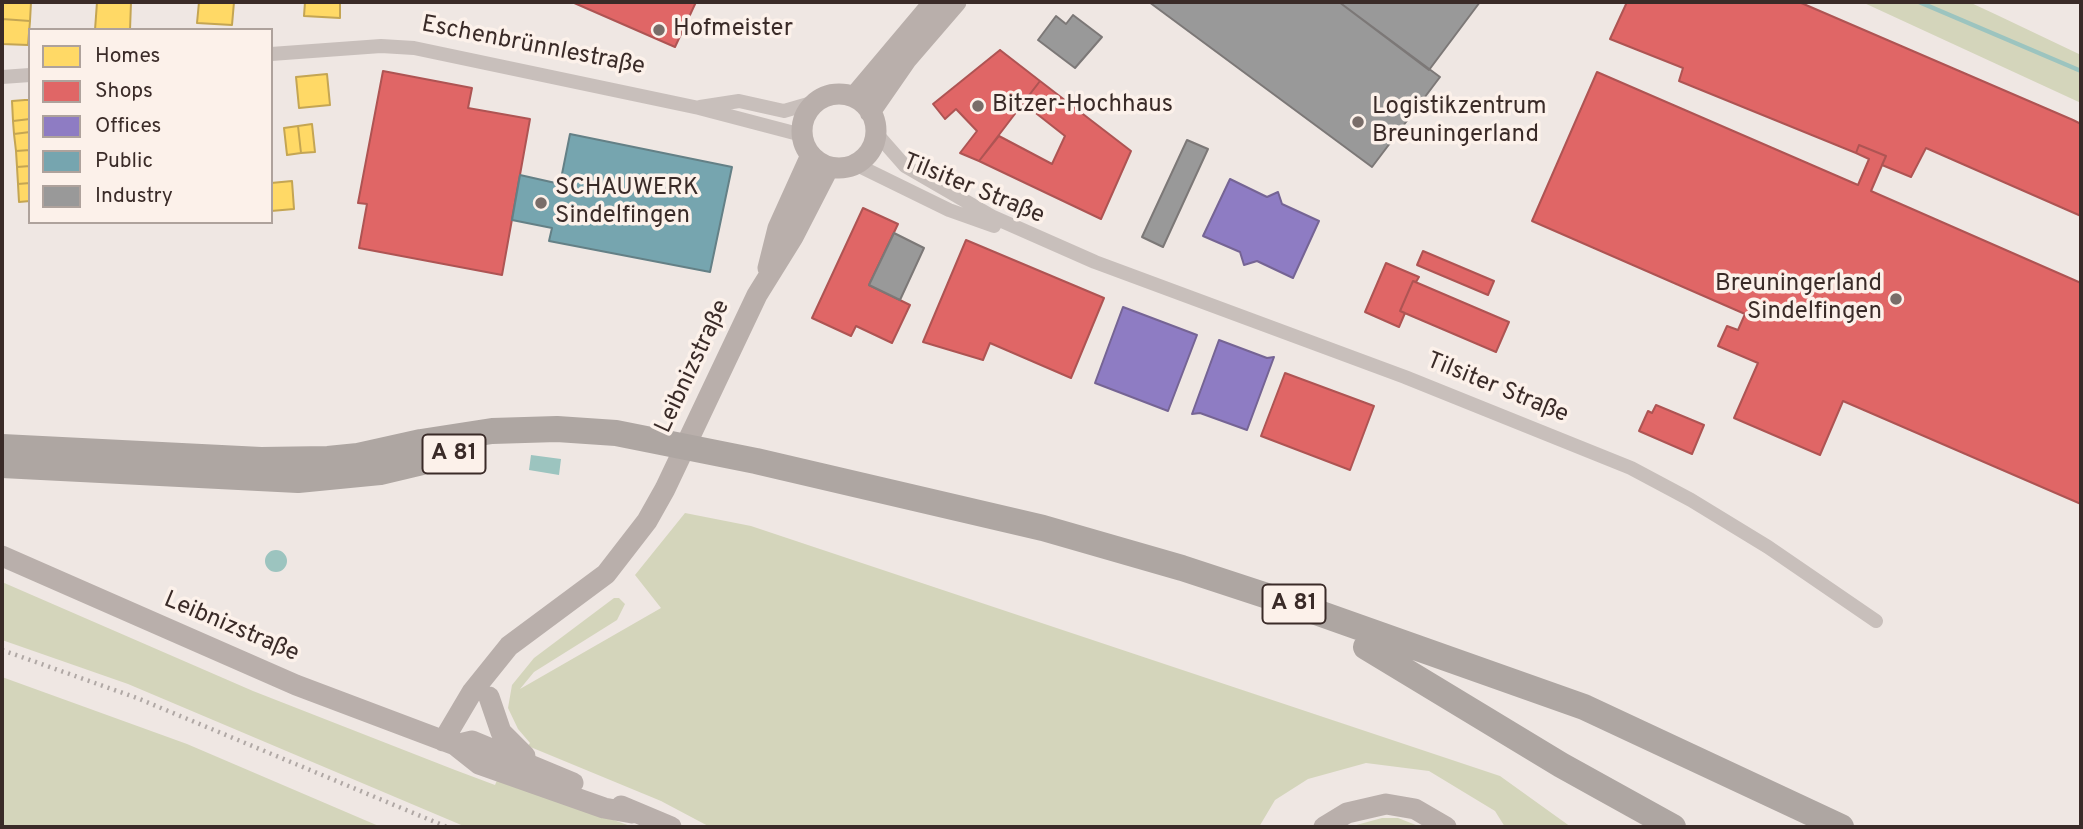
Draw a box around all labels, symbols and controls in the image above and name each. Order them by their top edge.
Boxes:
street label: Eschenbrünnlestraße [419,11,647,83]
place label: Hofmeister [673,16,793,44]
marker: Hofmeister [651,22,667,38]
legend [28,28,273,224]
text: Homes [95,43,160,70]
text: Shops [95,78,153,105]
place label: Bitzer-Hochhaus [992,92,1173,120]
place label: Logistikzentrum Breuningerland [1372,94,1547,150]
marker: Bitzer-Hochhaus [970,98,986,114]
text: Offices [95,113,161,140]
marker: Logistikzentrum Breuningerland [1350,114,1366,130]
text: Public [95,148,153,175]
street label: Tilsiter Straße [898,148,1048,232]
place label: SCHAUWERK Sindelfingen [555,175,699,231]
text: Industry [95,183,173,210]
marker: SCHAUWERK Sindelfingen [533,195,549,211]
place label: Breuningerland Sindelfingen [1715,271,1882,327]
marker: Breuningerland Sindelfingen [1888,291,1904,307]
street label: Leibnizstraße [651,296,737,438]
street label: Tilsiter Straße [1422,347,1572,431]
road number: A 81 [422,435,486,474]
road number: A 81 [1262,584,1326,624]
street label: Leibnizstraße [159,587,303,669]

